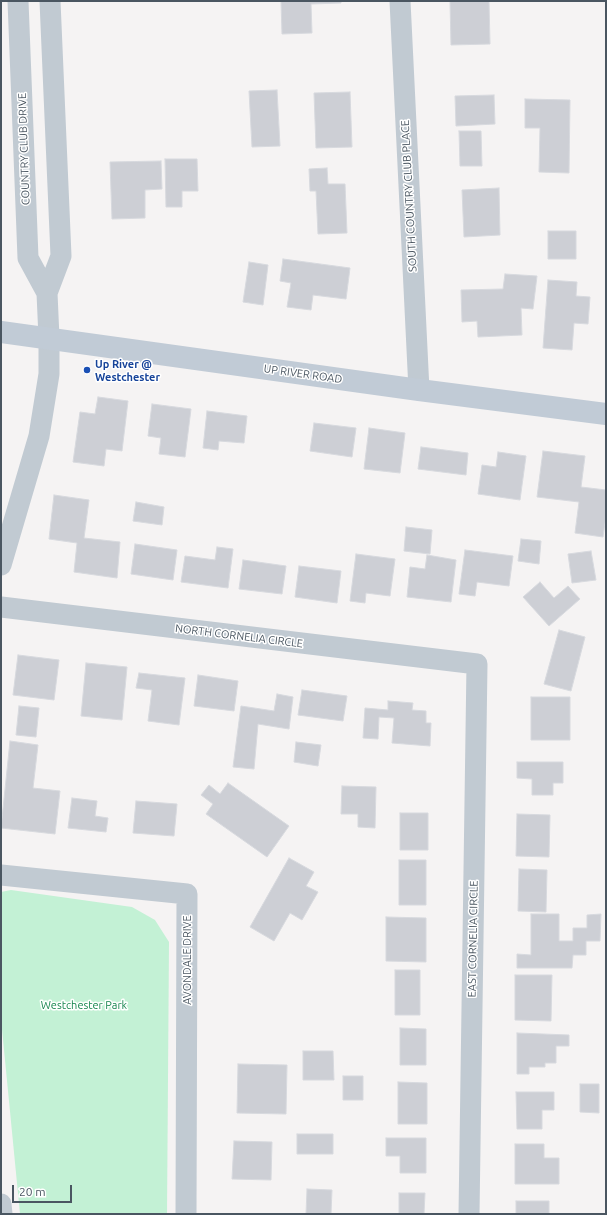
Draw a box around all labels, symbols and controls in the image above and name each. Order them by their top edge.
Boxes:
street label: COUNTRY CLUB DRIVE [15,93,33,205]
street label: SOUTH COUNTRY CLUB PLACE [398,120,420,272]
place label: Up River @ Westchester [95,357,160,383]
street label: UP RIVER ROAD [263,362,343,386]
marker: Up River @ Westchester [82,365,92,375]
street label: NORTH CORNELIA CIRCLE [174,622,304,650]
street label: EAST CORNELIA CIRCLE [465,880,481,998]
street label: AVONDALE DRIVE [180,915,194,1005]
park label: Westchester Park [41,998,127,1012]
scale bar [14,1177,74,1203]
text: 20 m [19,1185,46,1198]

